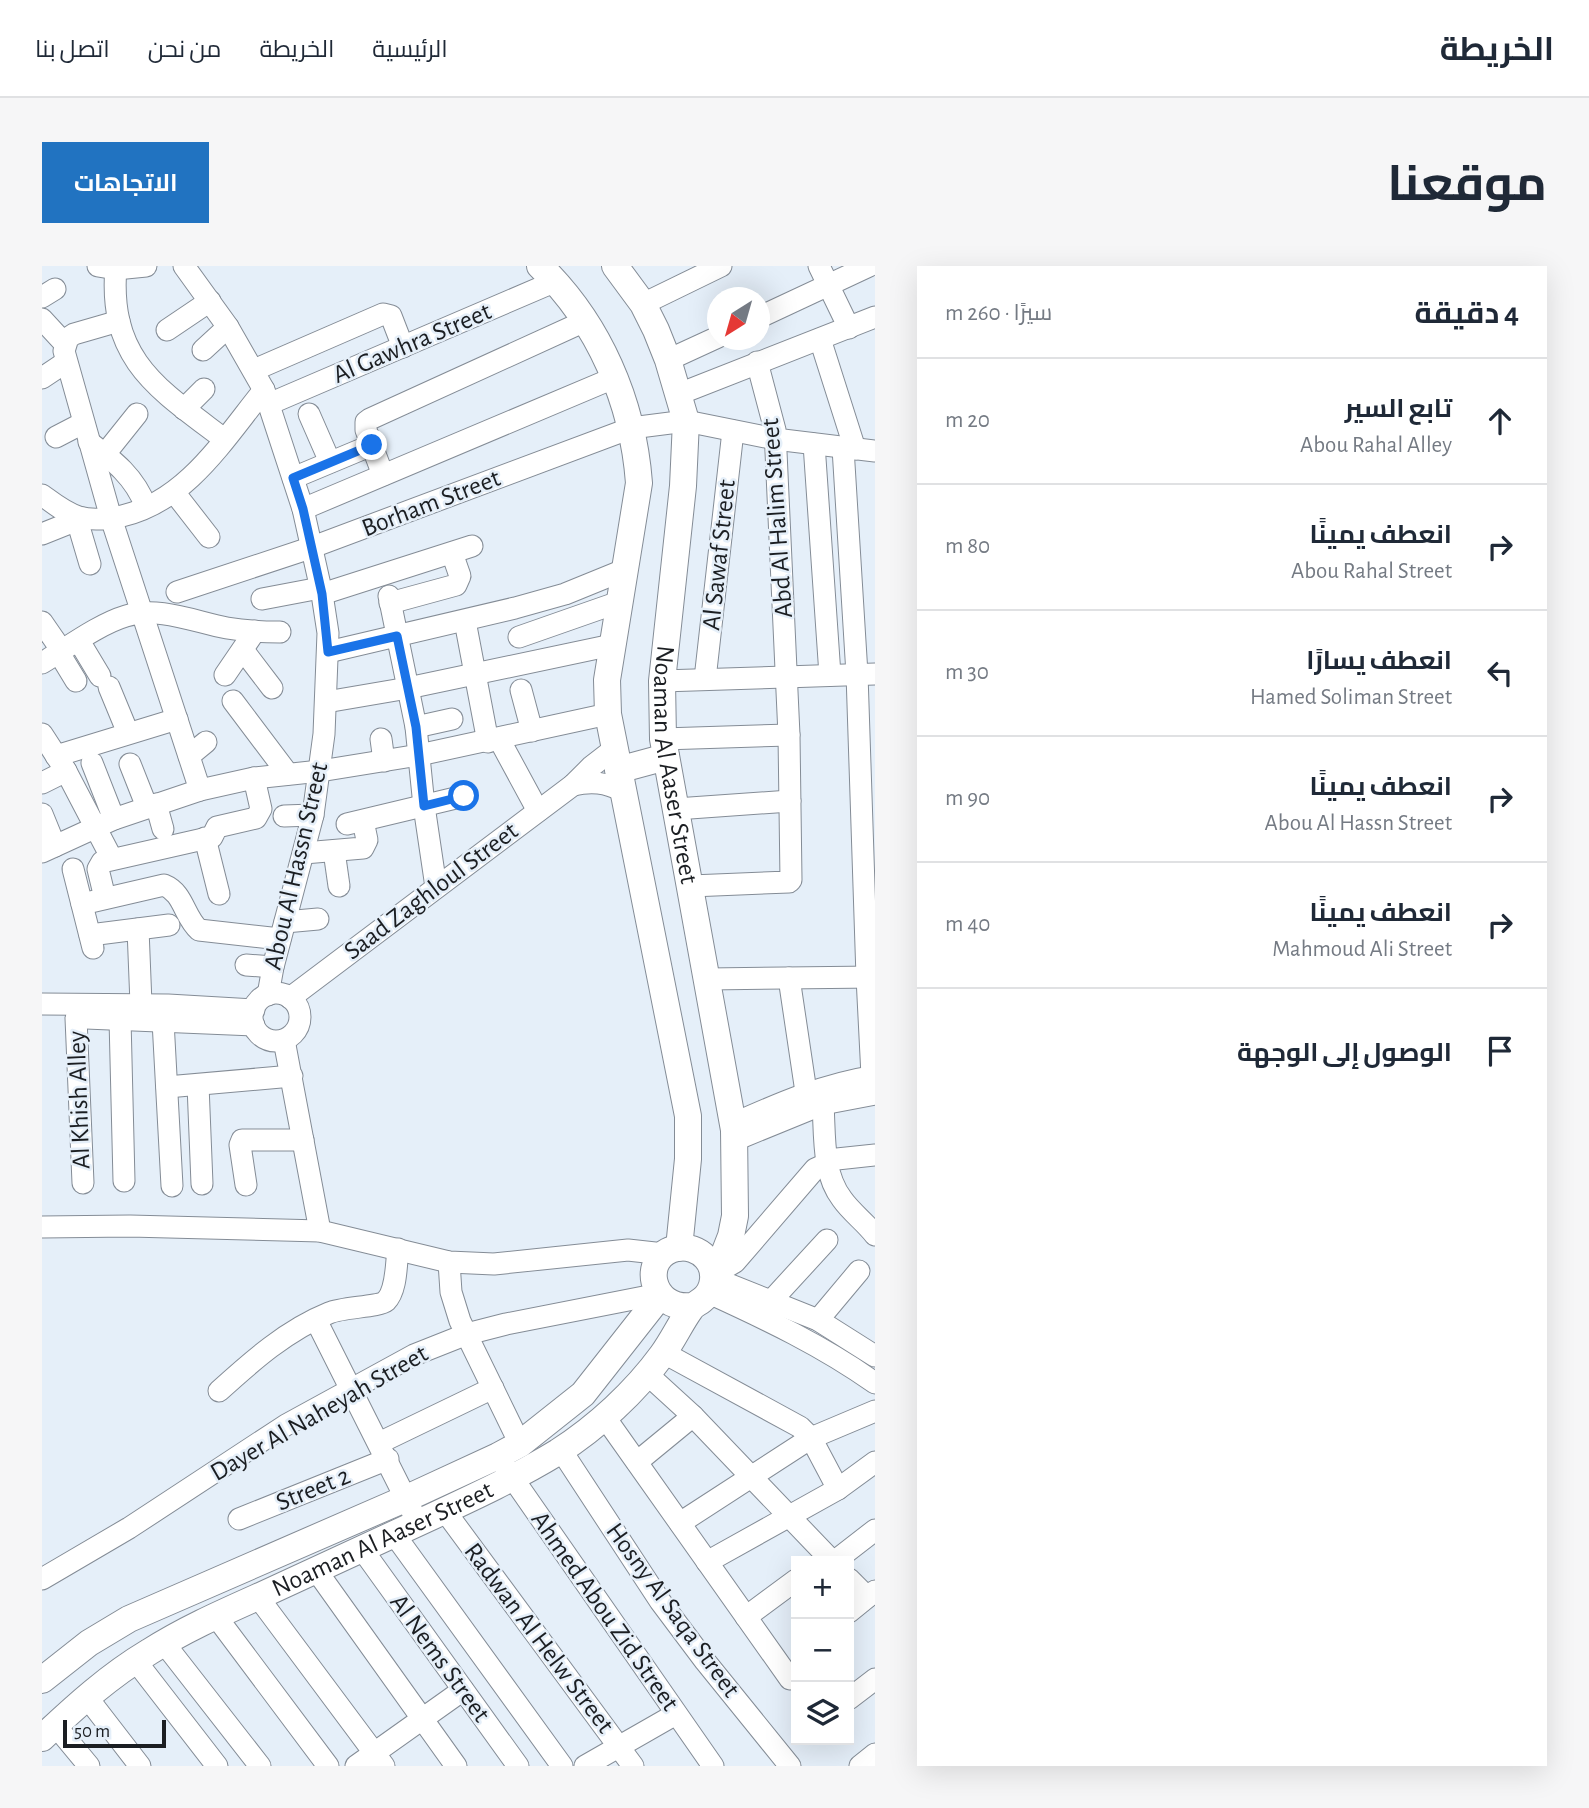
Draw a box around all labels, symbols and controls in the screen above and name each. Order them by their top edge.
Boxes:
text: الخريطة [1440,34,1554,67]
text: اتصل بنا [35,38,110,62]
text: من نحن [148,38,221,62]
text: الخريطة [259,38,334,62]
text: الرئيسية [372,38,448,62]
button: الاتجاهات [42,142,209,223]
text: موقعنا [1387,161,1547,210]
north arrow [707,287,770,350]
street label: Al Gawhra Street [329,298,495,388]
text: 4 دقيقة [1415,299,1519,329]
text: سيرًا · 260 m [945,302,1052,325]
text: تابع السير [1345,396,1452,422]
icon: ahead [1481,402,1519,440]
text: 20 m [945,409,990,432]
street label: Abd Al Halim Street [757,417,797,619]
route end [356,429,387,460]
text: Abou Rahal Alley [1300,434,1452,457]
street label: Borham Street [358,465,504,541]
street label: Al Sawaf Street [698,478,740,632]
text: انعطف يمينًا [1309,522,1452,548]
icon: right [1481,528,1519,566]
text: 80 m [945,535,990,558]
text: Abou Rahal Street [1291,560,1452,583]
street label: Noaman Al Aaser Street [649,644,702,886]
text: انعطف يسارًا [1306,648,1452,674]
icon: left [1481,654,1519,692]
text: 30 m [945,661,989,684]
text: Hamed Soliman Street [1250,686,1452,709]
street label: Abou Al Hassn Street [260,760,332,972]
text: انعطف يمينًا [1309,774,1452,800]
route start [448,780,479,811]
icon: right [1481,780,1519,818]
text: 90 m [945,787,990,810]
text: Abou Al Hassn Street [1265,812,1452,835]
street label: Saad Zaghloul Street [339,817,523,965]
text: انعطف يمينًا [1309,900,1452,926]
icon: right [1481,906,1519,944]
text: 40 m [945,913,990,936]
text: Mahmoud Ali Street [1272,938,1452,961]
street label: Al Khish Alley [64,1031,94,1169]
icon: arrive [1481,1032,1519,1070]
text: الوصول إلى الوجهة [1237,1040,1452,1066]
street label: Dayer Al Naheyah Street [206,1340,432,1486]
street label: Street 2 [272,1462,354,1516]
street label: Noaman Al Aaser Street [268,1477,497,1602]
street label: Ahmed Abou Zid Street [527,1507,683,1715]
street label: Hosny Al Saqa Street [601,1518,745,1702]
street label: Radwan Al Helw Street [459,1538,619,1738]
map controls [791,1556,854,1745]
button: + [791,1556,854,1619]
street label: Al Nems Street [385,1589,495,1727]
button: − [791,1619,854,1682]
button: layers [791,1682,854,1745]
scale bar [63,1717,166,1749]
text: 50 m [74,1722,110,1741]

